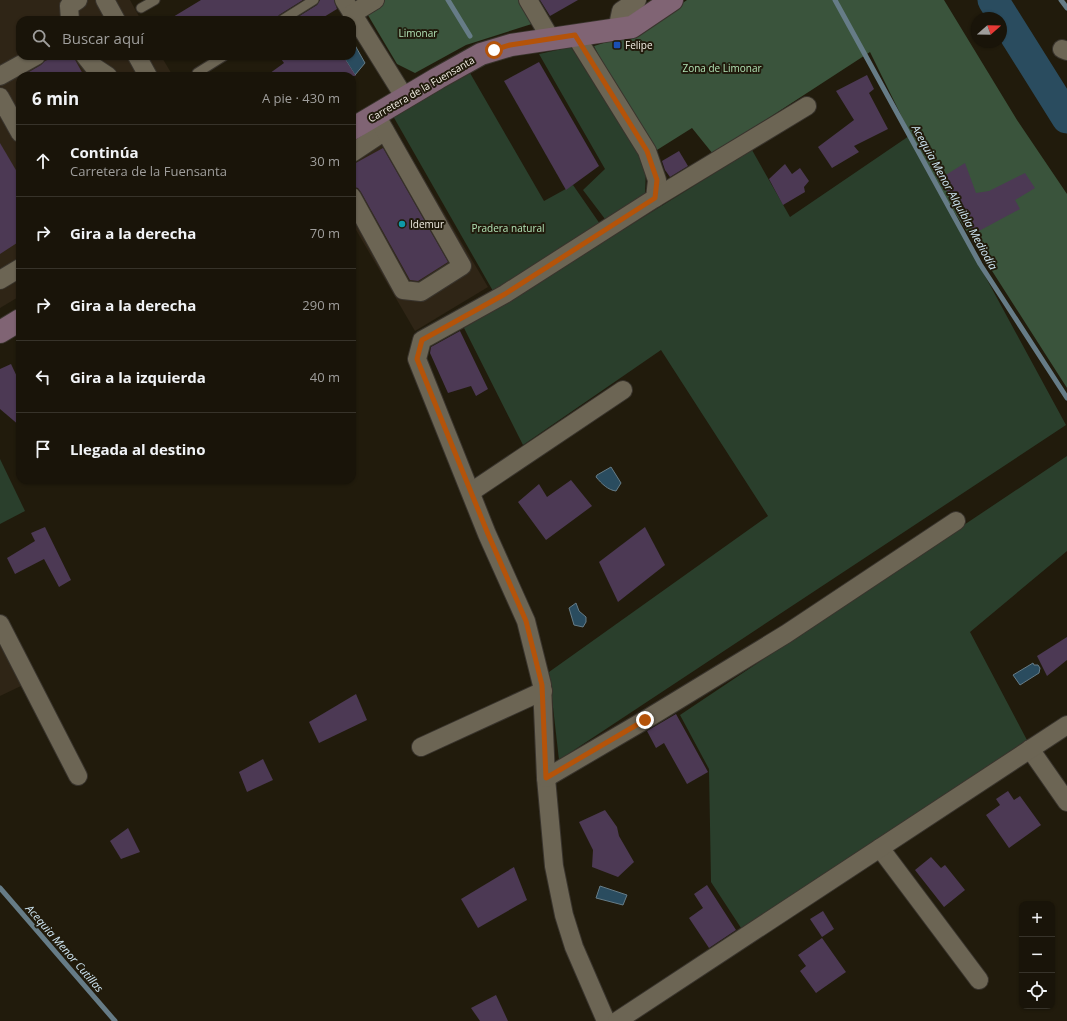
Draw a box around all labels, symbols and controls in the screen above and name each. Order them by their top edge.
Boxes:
north arrow [971,12,1007,48]
search box [16,16,356,60]
park label: Limonar [399,26,437,40]
icon: search [30,27,52,49]
text: Buscar aquí [62,28,144,48]
place label: Felipe [625,38,653,52]
marker: Felipe [612,40,622,50]
route start [485,41,503,59]
street label: Carretera de la Fuensanta [365,53,477,125]
park label: Zona de Limonar [682,61,762,75]
text: 6 min [32,87,79,110]
text: A pie · 430 m [262,89,340,107]
water label: Acequia Menor Alquibla Mediodía [908,121,1001,272]
text: Continúa [70,142,139,162]
icon: ahead [32,150,54,172]
text: 30 m [310,152,340,170]
text: Carretera de la Fuensanta [70,162,227,180]
place label: Idemur [410,217,444,231]
marker: Idemur [397,219,407,229]
park label: Pradera natural [471,221,545,235]
icon: right [32,222,54,244]
text: Gira a la derecha [70,223,196,243]
text: 70 m [310,224,340,242]
icon: right [32,294,54,316]
text: Gira a la derecha [70,295,196,315]
text: 290 m [302,296,340,314]
icon: left [32,366,54,388]
text: Gira a la izquierda [70,367,206,387]
text: 40 m [310,368,340,386]
icon: arrive [32,438,54,460]
text: Llegada al destino [70,439,205,459]
route end [636,711,654,729]
water label: Acequia Menor Cutillas [22,900,107,995]
map controls [1019,901,1055,1009]
button: + [1019,901,1055,937]
button: − [1019,937,1055,973]
button: locate [1019,973,1055,1009]

